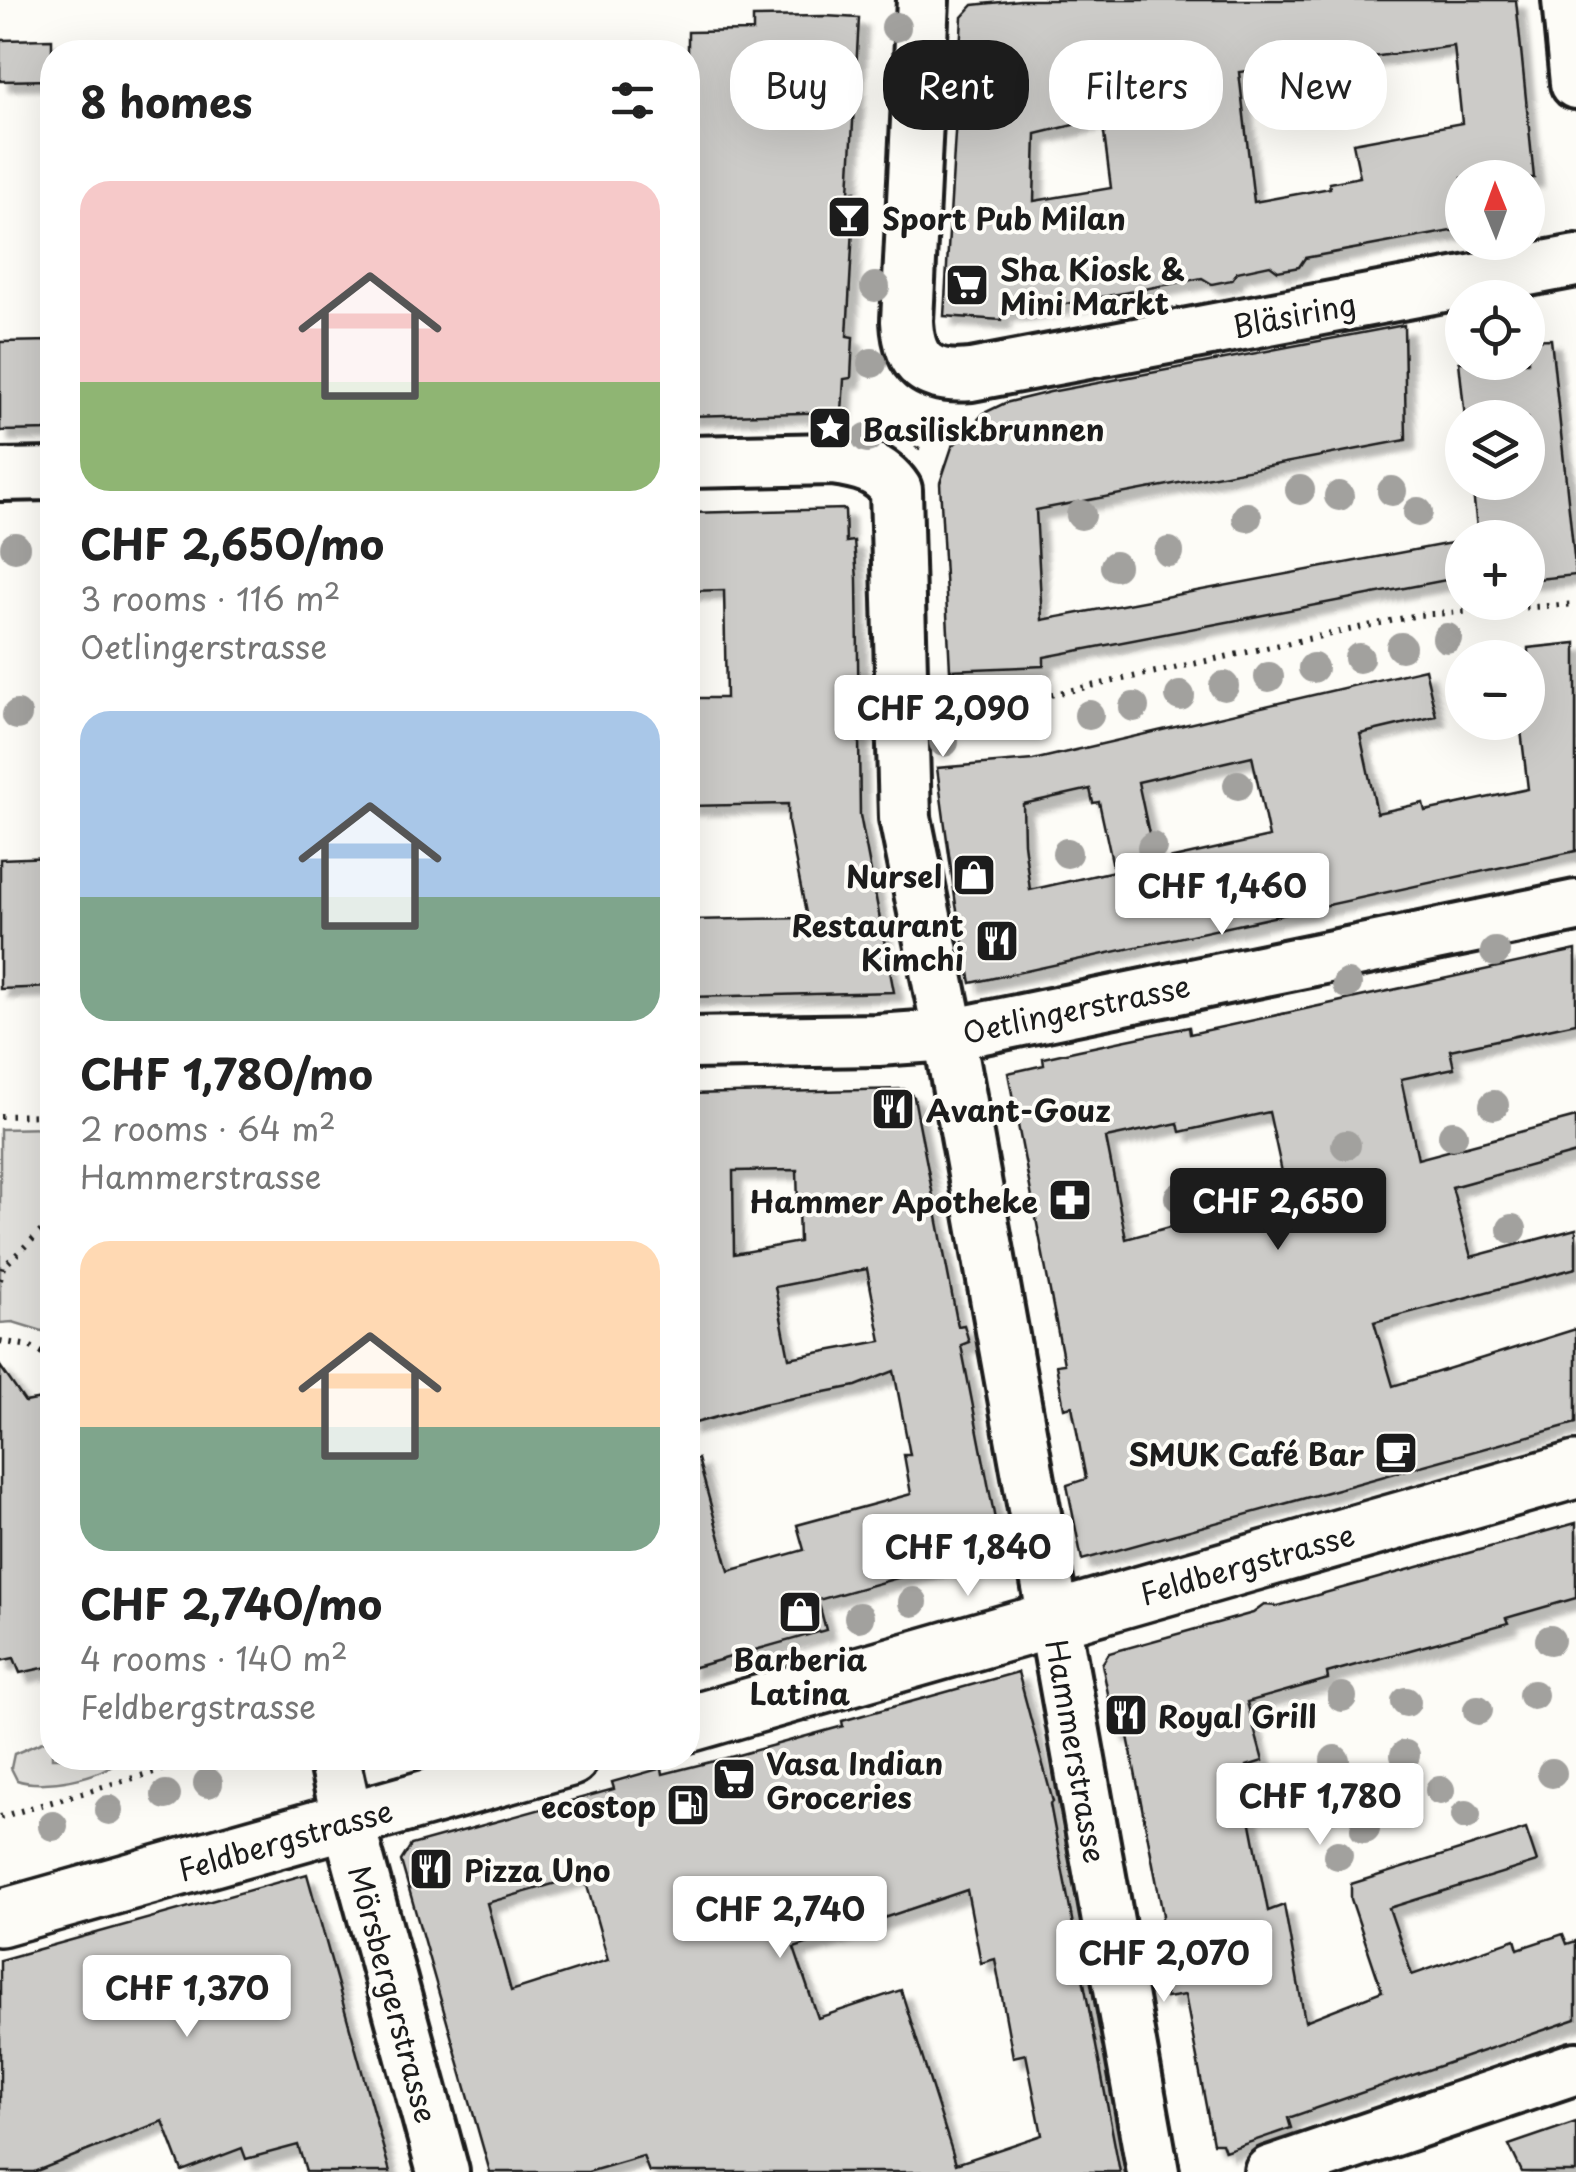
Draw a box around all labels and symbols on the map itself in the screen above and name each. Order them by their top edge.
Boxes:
north arrow [1445,160,1545,260]
bar icon: Sport Pub Milan [826,194,872,240]
place label: Sport Pub Milan [882,195,1126,240]
place label: Sha Kiosk & Mini Markt [1000,246,1185,325]
supermarket icon: Sha Kiosk & Mini Markt [944,262,990,308]
street label: Bläsiring [1228,280,1360,348]
place icon: Basiliskbrunnen [807,405,853,451]
place label: Basiliskbrunnen [862,406,1105,451]
pin: CHF 2,090 [829,675,1057,760]
shop icon: Nursel [951,852,997,898]
place label: Nursel [846,853,942,898]
pin: CHF 1,460 [1108,853,1336,938]
place label: Restaurant Kimchi [792,902,964,981]
restaurant icon: Restaurant Kimchi [974,918,1020,964]
street label: Oetlingerstrasse [958,962,1194,1054]
restaurant icon: Avant-Gouz [870,1086,916,1132]
place label: Avant-Gouz [926,1087,1110,1132]
pin: CHF 2,650 [1164,1168,1392,1253]
pharmacy icon: Hammer Apotheke [1047,1177,1093,1223]
place label: Hammer Apotheke [750,1178,1038,1223]
cafe icon: SMUK Café Bar [1373,1430,1419,1476]
place label: SMUK Café Bar [1128,1431,1365,1476]
street label: Feldbergstrasse [1134,1511,1360,1615]
pin: CHF 1,840 [854,1514,1082,1599]
shop icon: Barberia Latina [777,1589,823,1635]
place label: Barberia Latina [733,1636,867,1715]
street label: Hammerstrasse [1035,1636,1119,1866]
restaurant icon: Royal Grill [1103,1692,1149,1738]
place label: Royal Grill [1158,1693,1316,1738]
place label: Vasa Indian Groceries [766,1740,943,1819]
supermarket icon: Vasa Indian Groceries [711,1756,757,1802]
pin: CHF 1,780 [1206,1763,1434,1848]
fuel station icon: ecostop [665,1782,711,1828]
place label: ecostop [541,1783,656,1828]
street label: Feldbergstrasse [172,1787,398,1891]
restaurant icon: Pizza Uno [408,1846,454,1892]
place label: Pizza Uno [464,1847,610,1892]
street label: Mörsbergerstrasse [338,1860,450,2128]
pin: CHF 2,740 [666,1876,894,1961]
pin: CHF 2,070 [1050,1920,1278,2005]
pin: CHF 1,370 [73,1955,301,2040]

